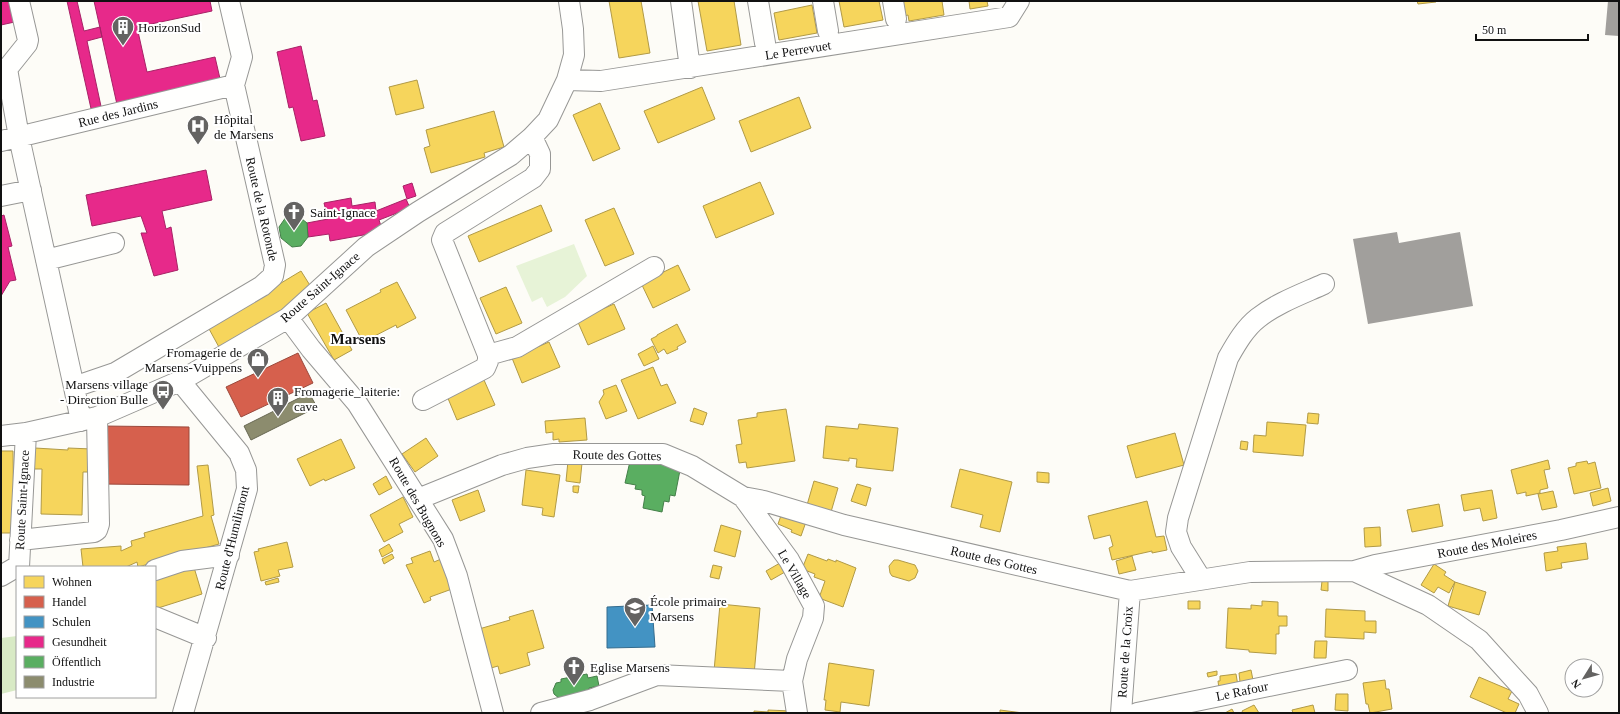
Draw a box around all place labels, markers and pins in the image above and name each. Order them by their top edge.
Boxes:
building icon: HorizonSud [110,14,136,47]
place label: HorizonSud [138,20,201,35]
place label: Hôpital de Marsens [214,112,274,142]
hospital icon: Hôpital de Marsens [185,113,211,146]
church icon: Saint-Ignace [281,199,307,232]
place label: Saint-Ignace [310,205,376,220]
place label: Fromagerie de Marsens-Vuippens [145,345,242,375]
shop icon: Fromagerie de Marsens-Vuippens [245,346,271,379]
place label: Marsens village - Direction Bulle [60,377,148,407]
bus stop icon: Marsens village - Direction Bulle [150,378,176,411]
place label: Fromagerie_laiterie: cave [294,384,400,414]
building icon: Fromagerie_laiterie: cave [265,385,291,418]
place label: École primaire Marsens [650,594,727,624]
school or university icon: École primaire Marsens [622,595,648,628]
church icon: Eglise Marsens [561,654,587,687]
place label: Eglise Marsens [590,660,670,675]

